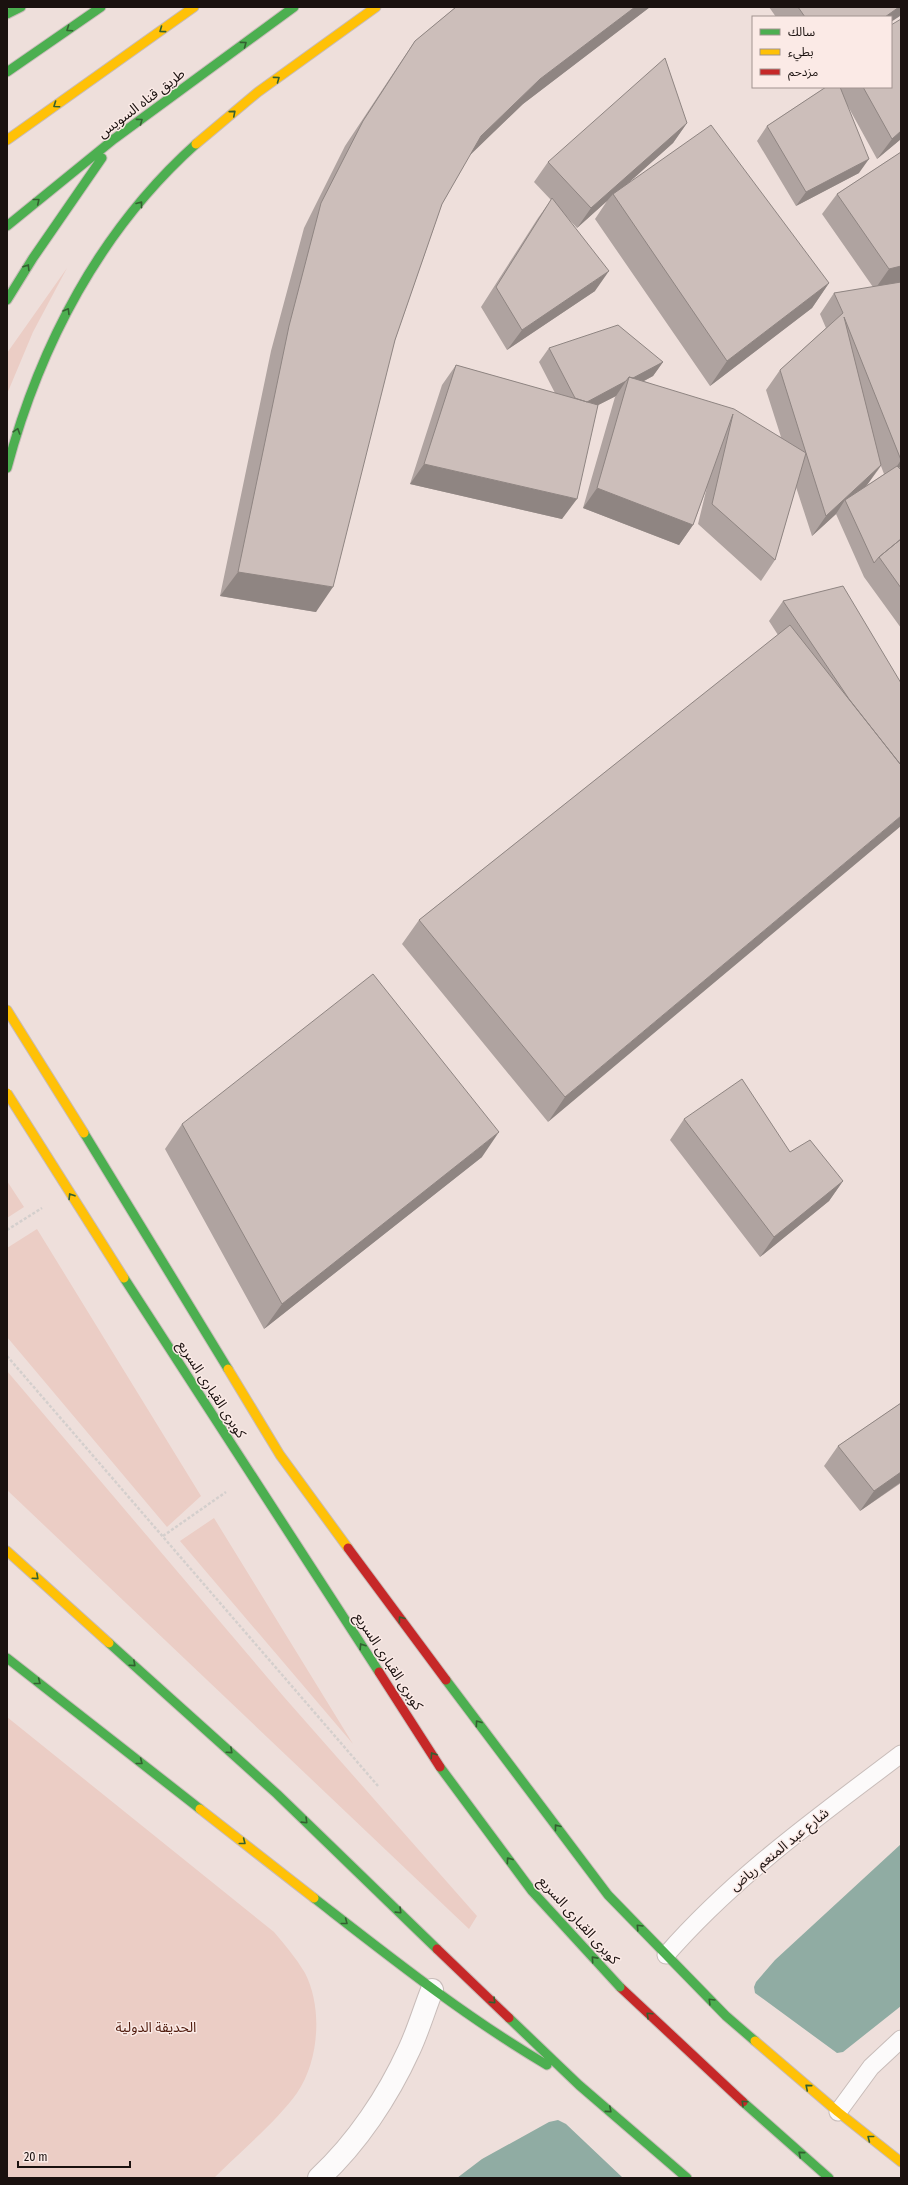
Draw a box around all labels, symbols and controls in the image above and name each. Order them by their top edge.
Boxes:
legend [752,16,892,88]
one-way arrow [66,24,73,32]
one-way arrow [160,25,167,32]
text: سالك [788,25,815,39]
one-way arrow [240,41,247,48]
text: بطيء [788,45,814,62]
street label: طريق قناه السويس [94,65,189,143]
text: مزدحم [788,65,818,81]
one-way arrow [273,76,280,84]
one-way arrow [54,100,61,107]
one-way arrow [229,111,236,118]
one-way arrow [135,119,142,126]
one-way arrow [33,199,40,206]
one-way arrow [136,201,143,208]
one-way arrow [23,264,30,271]
one-way arrow [63,308,70,315]
one-way arrow [13,427,21,434]
one-way arrow [69,1193,76,1200]
street label: كوبرى القبارى السريع [172,1337,250,1443]
one-way arrow [31,1573,39,1580]
street label: كوبرى القبارى السريع [349,1609,427,1715]
one-way arrow [398,1616,406,1623]
one-way arrow [359,1643,367,1650]
one-way arrow [128,1659,136,1667]
one-way arrow [33,1677,40,1684]
one-way arrow [476,1721,483,1728]
one-way arrow [225,1746,232,1753]
one-way arrow [430,1752,438,1759]
one-way arrow [136,1757,143,1764]
street label: شارع عبد المنعم رياض [726,1804,834,1896]
one-way arrow [300,1816,308,1824]
one-way arrow [555,1824,562,1831]
one-way arrow [238,1837,245,1844]
one-way arrow [506,1857,514,1864]
street label: كوبرى القبارى السريع [533,1873,623,1970]
one-way arrow [394,1906,402,1914]
one-way arrow [340,1917,347,1924]
one-way arrow [636,1924,644,1932]
one-way arrow [592,1956,599,1963]
one-way arrow [488,1996,496,2004]
one-way arrow [709,1998,716,2006]
one-way arrow [646,2012,654,2019]
park label: الحديقة الدولية [116,2019,196,2036]
one-way arrow [806,2085,813,2092]
one-way arrow [741,2101,749,2108]
one-way arrow [604,2105,611,2112]
one-way arrow [868,2136,875,2143]
scale bar [18,2143,130,2169]
text: 20 m [24,2150,48,2164]
one-way arrow [798,2152,806,2159]

